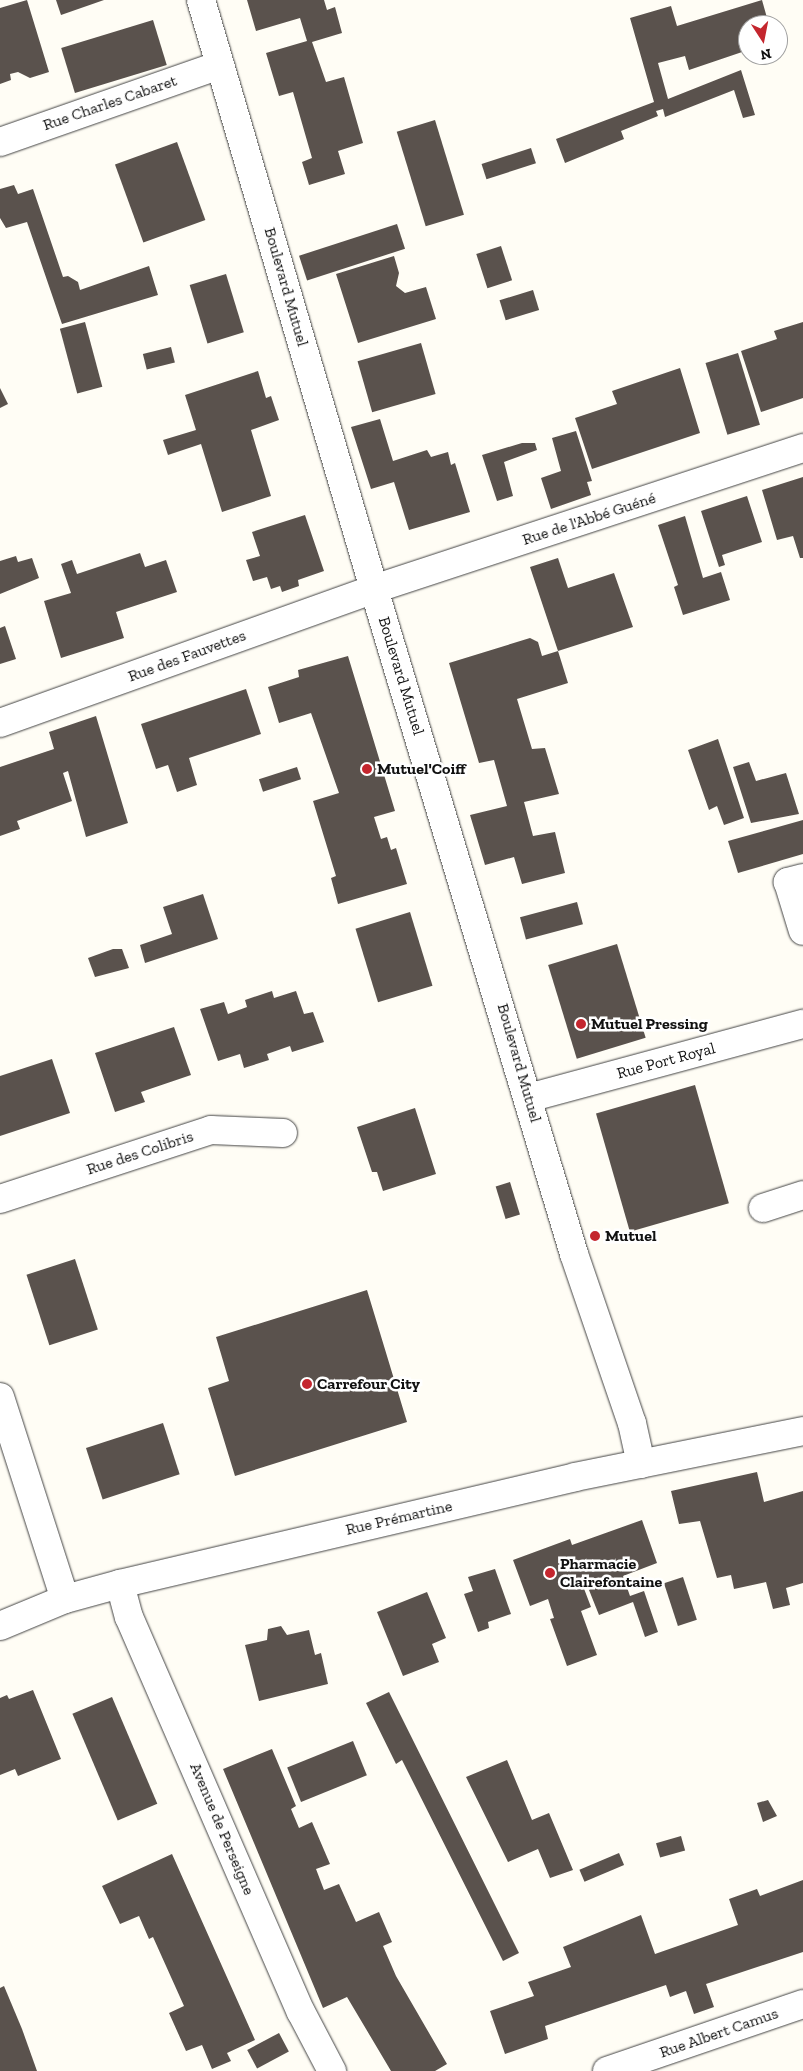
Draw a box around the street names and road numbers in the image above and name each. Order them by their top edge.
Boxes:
street label: Rue Charles Cabaret [40,71,180,135]
street label: Boulevard Mutuel [260,225,312,349]
street label: Rue de l'Abbé Guéné [520,488,658,550]
street label: Boulevard Mutuel [374,614,428,738]
street label: Rue des Fauvettes [125,626,249,686]
street label: Boulevard Mutuel [493,1001,545,1125]
street label: Rue Port Royal [615,1039,717,1083]
street label: Rue des Colibris [84,1127,196,1179]
street label: Rue Prémartine [344,1496,454,1540]
street label: Avenue de Perseigne [185,1760,259,1898]
street label: Rue Albert Camus [657,2004,781,2062]

